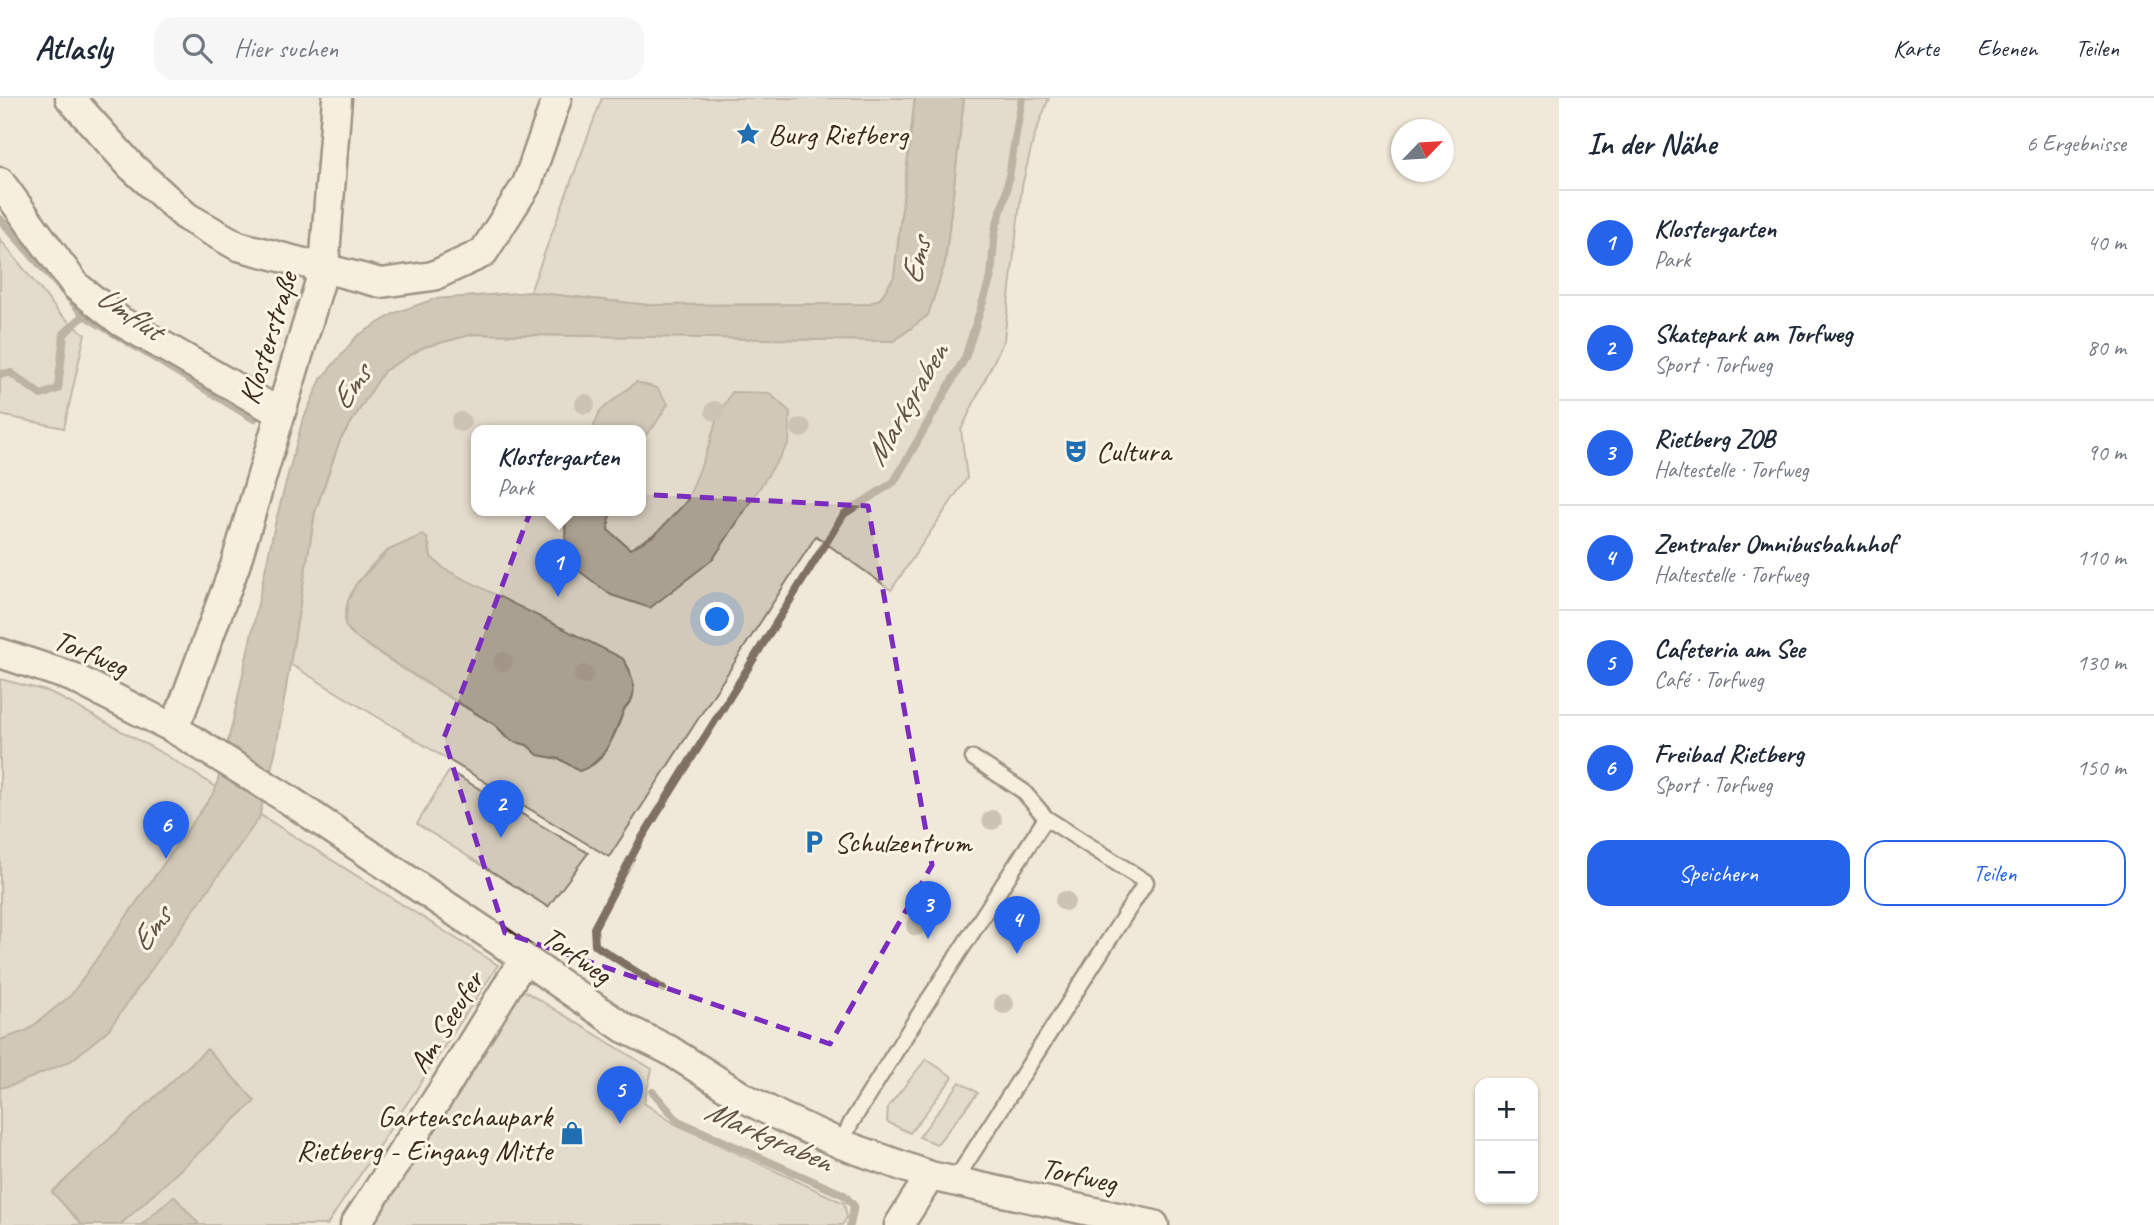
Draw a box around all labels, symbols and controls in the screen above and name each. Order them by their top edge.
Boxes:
search box [154,17,644,80]
text: Atlasly [35,27,112,69]
icon: search [178,29,216,67]
text: Hier suchen [234,32,338,65]
text: Karte [1893,33,1939,63]
text: Ebenen [1977,33,2037,63]
text: Teilen [2075,33,2119,63]
place label: Burg Rietberg [768,115,910,153]
north arrow [1391,119,1454,182]
place icon: Burg Rietberg [734,120,762,148]
text: In der Nähe [1587,125,1716,163]
text: 6 Ergebnisse [2026,129,2126,158]
text: Klostergarten [1654,212,1776,245]
text: 1 [1605,228,1615,257]
text: 40 m [2087,228,2126,257]
water label: Ems [890,229,942,288]
text: Park [1654,245,1690,274]
street label: Klosterstraße [230,265,307,409]
water label: Umflut [89,275,176,353]
text: Skatepark am Torfweg [1654,317,1853,350]
water label: Markgraben [855,333,960,473]
text: 2 [1605,333,1615,362]
text: 80 m [2087,333,2126,362]
text: Sport · Torfweg [1654,350,1772,379]
water label: Ems [320,353,383,418]
text: Rietberg ZOB [1654,422,1775,455]
popup [471,425,646,516]
place label: Cultura [1096,432,1173,470]
theatre icon: Cultura [1062,437,1090,465]
text: 3 [1605,438,1615,467]
text: 90 m [2087,438,2126,467]
text: Klostergarten [497,440,620,473]
text: Haltestelle · Torfweg [1654,455,1809,484]
text: Park [497,473,534,502]
text: Zentraler Omnibusbahnhof [1654,527,1896,560]
pin: 1 [535,539,581,597]
text: 4 [1605,543,1615,572]
text: 110 m [2077,543,2126,572]
text: Haltestelle · Torfweg [1654,560,1809,589]
your location [700,602,734,636]
street label: Torfweg [48,620,135,686]
text: Cafeteria am See [1654,632,1805,665]
text: 5 [1605,648,1615,677]
text: 130 m [2077,648,2126,677]
text: Café · Torfweg [1654,665,1764,694]
text: Freibad Rietberg [1654,737,1804,770]
text: 6 [1605,753,1615,782]
text: 150 m [2077,753,2126,782]
text: Sport · Torfweg [1654,770,1772,799]
pin: 2 [478,780,524,838]
pin: 6 [143,801,189,859]
place label: Schulzentrum [834,823,973,861]
parking icon: Schulzentrum [800,828,828,856]
button: Speichern [1587,840,1850,906]
button: Teilen [1864,840,2126,906]
pin: 3 [905,881,951,939]
water label: Ems [120,895,183,960]
pin: 4 [994,896,1040,954]
street label: Torfweg [535,917,621,993]
street label: Am Seeufer [400,962,493,1080]
pin: 5 [597,1066,643,1124]
map controls [1475,1078,1538,1204]
button: + [1475,1078,1538,1141]
water label: Markgraben [699,1089,842,1183]
place label: Gartenschaupark Rietberg - Eingang Mitte [296,1097,554,1169]
shop icon: Gartenschaupark Rietberg - Eingang Mitte [558,1119,586,1147]
button: − [1475,1141,1538,1204]
street label: Torfweg [1037,1148,1122,1202]

